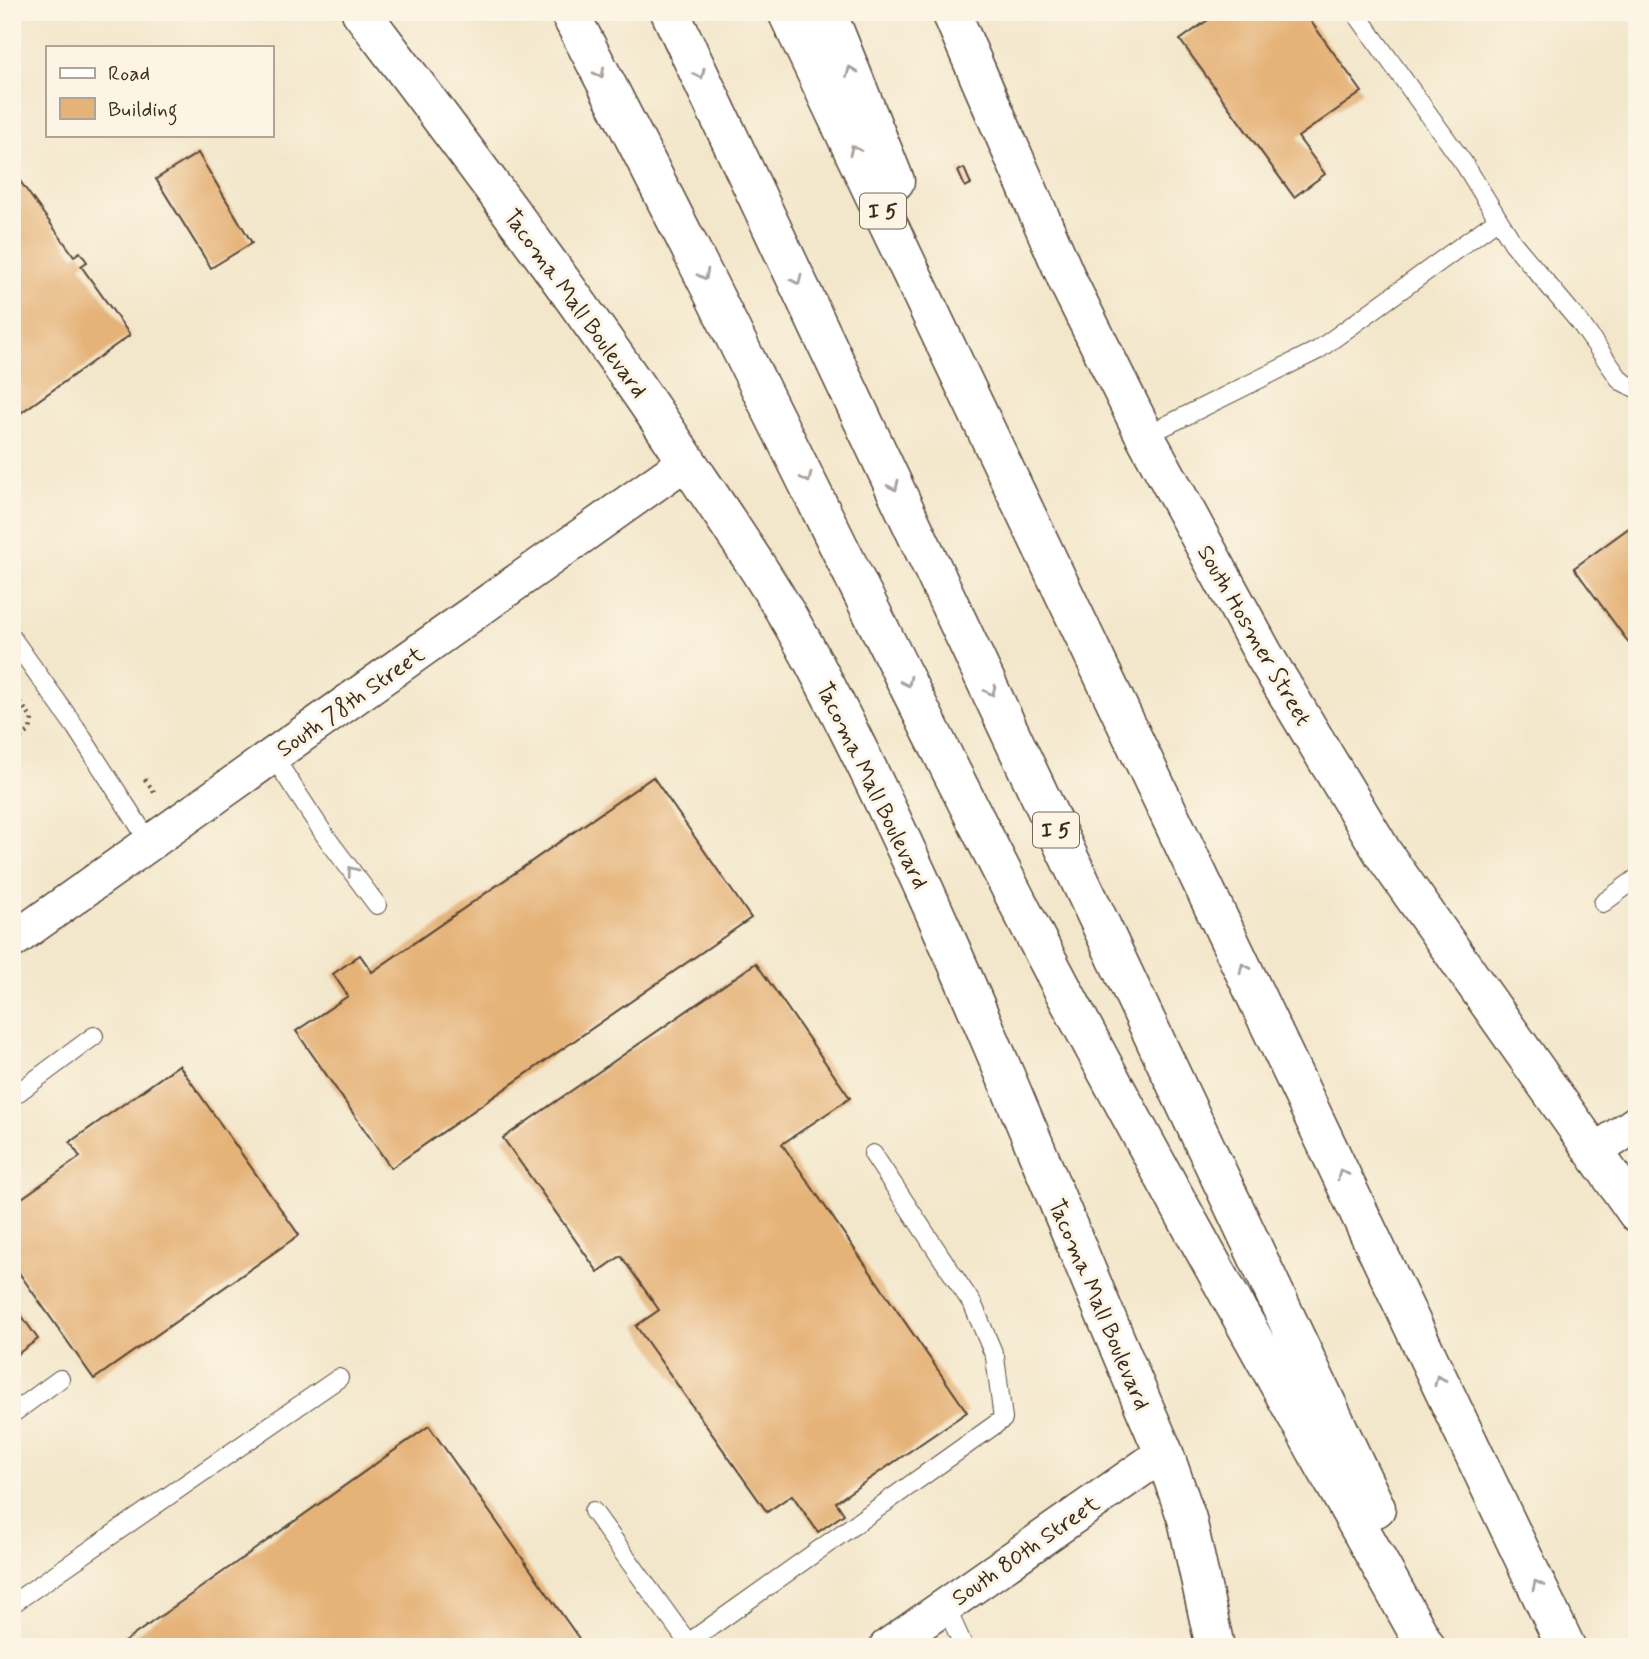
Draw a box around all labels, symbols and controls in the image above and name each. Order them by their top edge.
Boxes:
legend [46,46,273,136]
text: Road [108,60,150,88]
one-way arrow [592,65,606,78]
one-way arrow [845,66,859,78]
one-way arrow [691,67,705,79]
text: Building [108,96,178,126]
one-way arrow [848,145,862,157]
road number: I 5 [860,194,906,228]
street label: Tacoma Mall Boulevard [496,204,653,405]
one-way arrow [696,268,710,280]
one-way arrow [788,273,802,285]
one-way arrow [798,471,812,483]
one-way arrow [885,478,899,491]
street label: South Hosmer Street [1189,540,1317,732]
street label: South 78th Street [271,640,431,765]
one-way arrow [899,675,913,687]
street label: Tacoma Mall Boulevard [808,678,934,894]
one-way arrow [982,684,996,696]
road number: I 5 [1033,812,1079,848]
one-way arrow [347,866,360,878]
one-way arrow [1239,963,1253,976]
one-way arrow [1336,1169,1350,1181]
street label: Tacoma Mall Boulevard [1040,1195,1156,1415]
one-way arrow [1434,1374,1448,1387]
street label: South 80th Street [946,1489,1106,1614]
one-way arrow [1531,1580,1545,1592]

